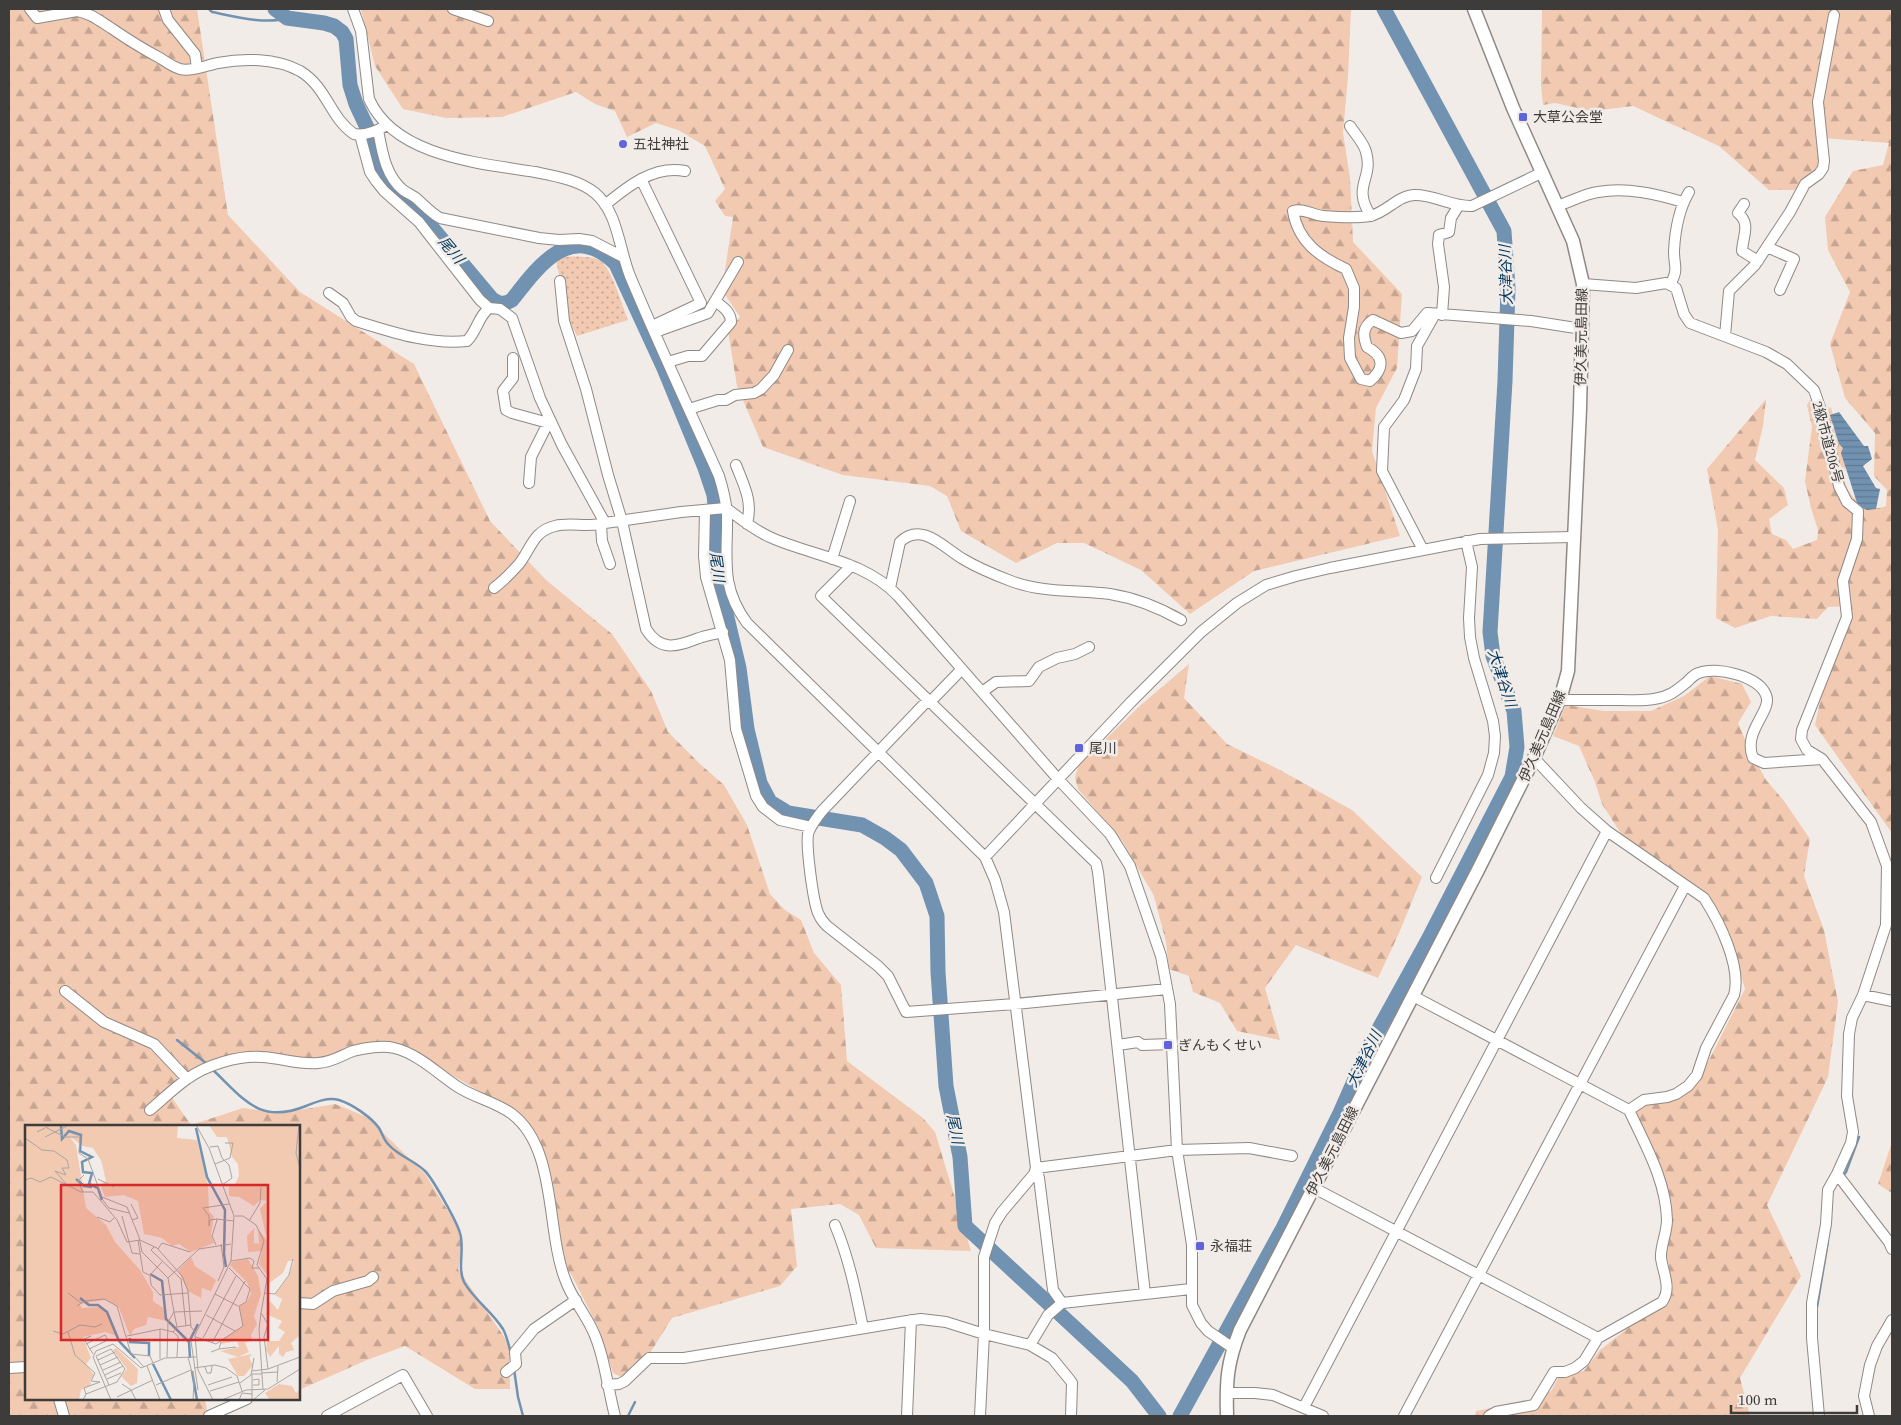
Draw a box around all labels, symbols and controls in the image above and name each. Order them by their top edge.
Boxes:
place label: 大草公会堂 [1533,107,1603,127]
marker: 大草公会堂 [1517,111,1529,123]
place label: 五社神社 [633,134,689,154]
marker: 五社神社 [617,138,629,150]
water label: 尾川 [434,231,470,269]
water label: 大津谷川 [1494,243,1517,305]
street label: 伊久美元島田線 [1570,288,1592,386]
street label: 2級市道206号 [1807,399,1849,485]
water label: 尾川 [705,551,730,585]
water label: 大津谷川 [1483,646,1522,712]
street label: 伊久美元島田線 [1514,687,1570,785]
place label: 尾川 [1089,738,1117,758]
marker: 尾川 [1073,742,1085,754]
water label: 大津谷川 [1341,1025,1387,1090]
place label: ぎんもくせい [1178,1035,1262,1055]
marker: ぎんもくせい [1162,1039,1174,1051]
street label: 伊久美元島田線 [1301,1103,1363,1199]
water label: 尾川 [942,1112,969,1148]
inset map [25,1125,300,1400]
place label: 永福荘 [1210,1236,1252,1256]
marker: 永福荘 [1194,1240,1206,1252]
scale bar [1731,1382,1857,1414]
text: 100 m [1738,1389,1778,1410]

